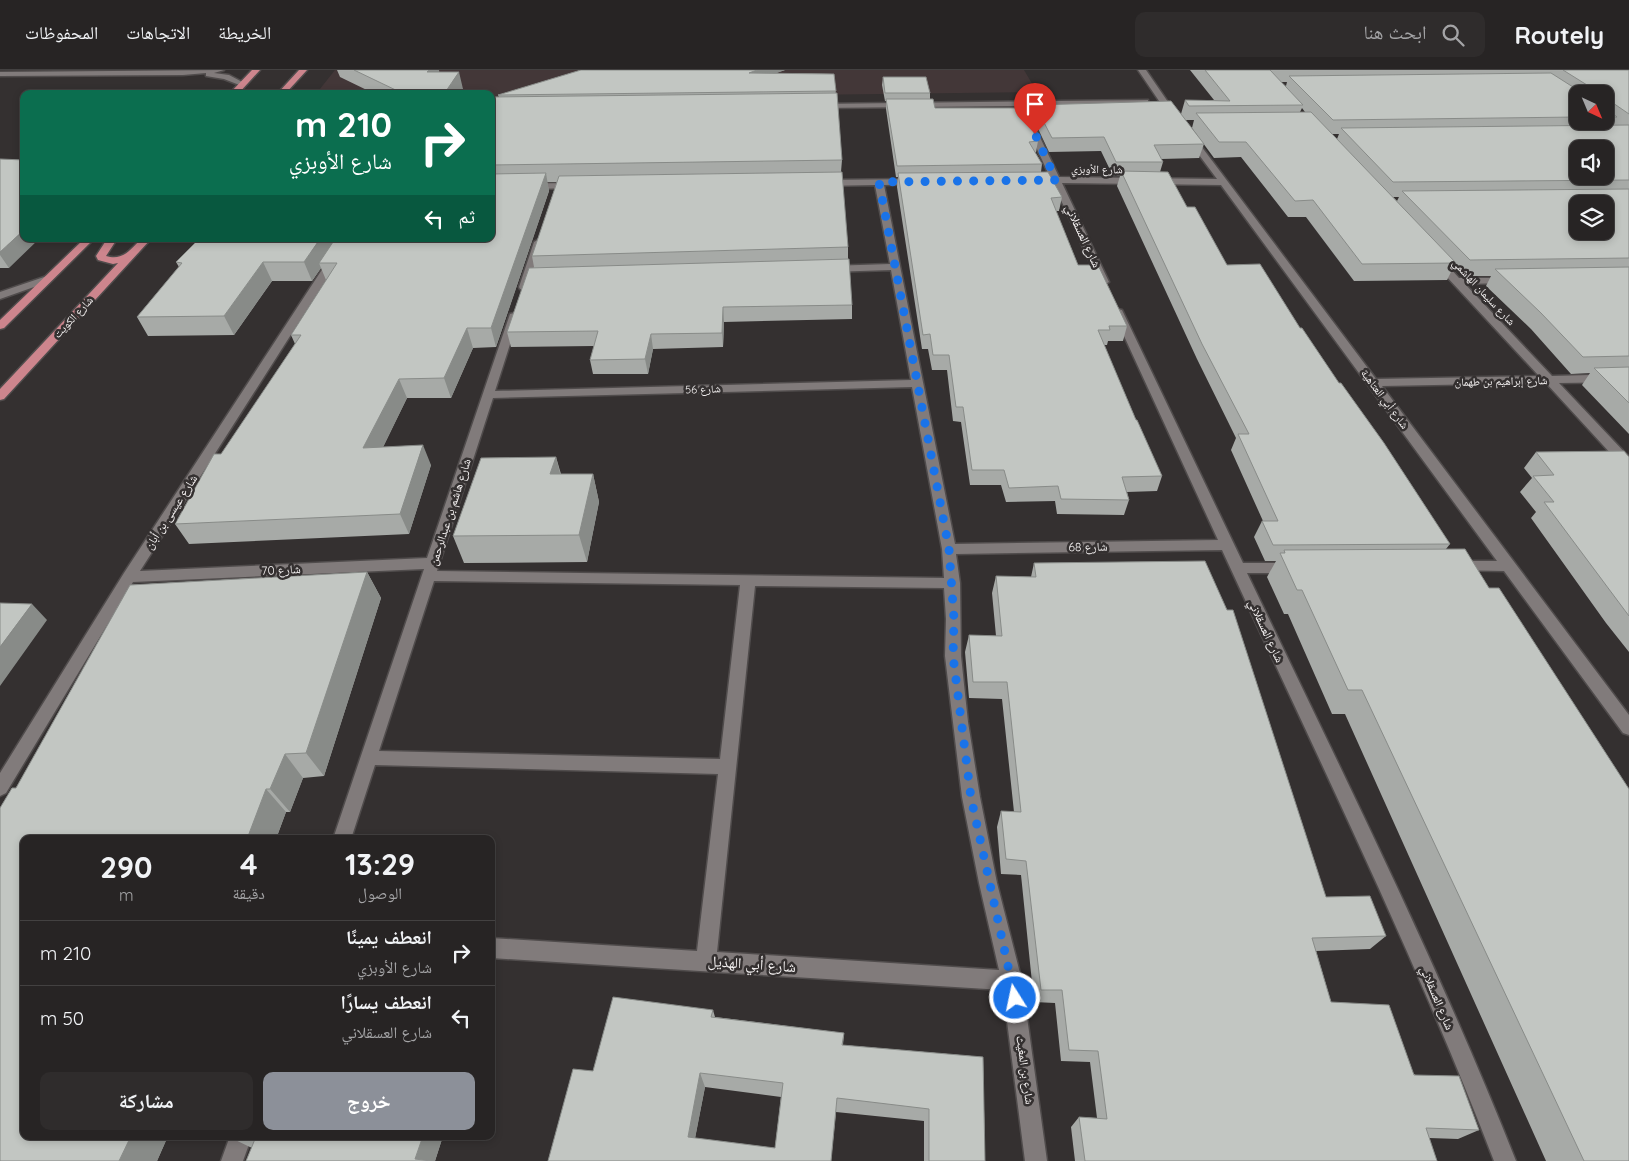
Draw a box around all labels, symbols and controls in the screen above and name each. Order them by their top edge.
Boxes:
search box [1135,12,1485,57]
text: ابحث هنا [1363,20,1427,44]
text: Routely [1515,20,1604,50]
text: المحفوظات [25,21,98,44]
text: الاتجاهات [126,21,190,44]
text: الخريطة [218,21,271,44]
icon: search [1439,21,1467,49]
pin [1014,83,1056,134]
north arrow [1569,85,1614,130]
map controls [1569,85,1614,240]
icon: arrive [1021,90,1049,118]
text: 210 m [295,102,392,146]
icon: right [410,110,475,175]
button: sound [1569,140,1614,185]
text: شارع الأوبزي [289,147,392,175]
street label: شارع الأوبزي [1071,162,1123,178]
button: layers [1569,195,1614,240]
street label: شارع العسقلاني [1060,202,1105,271]
text: ثم [458,204,475,228]
icon: left [420,205,448,233]
street label: شارع سليمان الهاشمي [1448,256,1518,329]
street label: شارع الكويت [50,293,96,341]
street label: شارع أبي العتاهية [1357,366,1412,433]
street label: شارع إبراهيم بن طهمان [1455,373,1547,390]
street label: شارع 56 [685,381,721,397]
street label: شارع هاشم بن عبدالرحمن [425,456,475,567]
street label: شارع عيسى بن أبان [141,472,201,552]
street label: شارع 68 [1068,539,1108,555]
street label: شارع 70 [261,561,301,579]
street label: شارع العسقلاني [1243,597,1288,666]
text: 4 [240,845,258,883]
text: 13:29 [345,845,415,883]
text: 290 [100,848,153,886]
text: دقيقة [232,883,265,903]
text: الوصول [358,883,402,903]
text: m [119,885,134,905]
text: انعطف يمينًا [346,925,432,949]
icon: right [447,939,475,967]
text: 210 m [40,941,91,965]
street label: شارع أبي الهذيل [707,951,797,979]
text: شارع الأوبزي [357,957,432,977]
street label: شارع العسقلاني [1414,964,1458,1033]
position arrow [988,971,1040,1023]
text: انعطف يسارًا [341,990,432,1014]
icon: left [447,1004,475,1032]
text: 50 m [40,1006,84,1030]
text: شارع العسقلاني [341,1022,432,1042]
street label: شارع بن المغيث [1012,1035,1038,1105]
button: مشاركة [40,1072,253,1130]
button: خروج [263,1072,475,1130]

